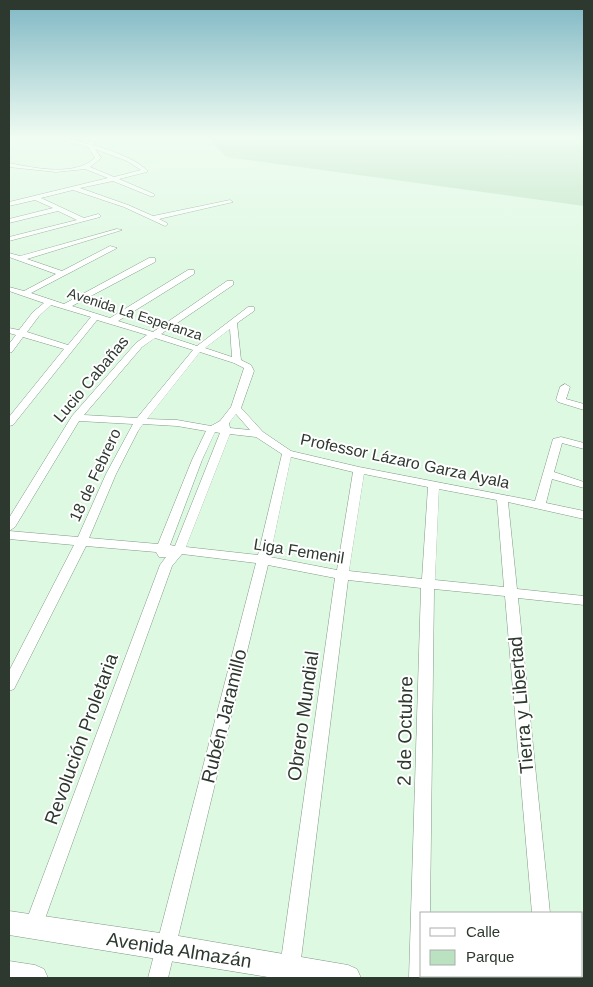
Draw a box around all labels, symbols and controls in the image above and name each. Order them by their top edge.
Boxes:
street label: Avenida La Esperanza [66,285,205,343]
street label: Lucio Cabañas [50,333,132,425]
street label: 18 de Febrero [66,426,124,524]
street label: Professor Lázaro Garza Ayala [299,431,511,491]
street label: Liga Femenil [252,535,346,567]
street label: Tierra y Libertad [505,636,537,774]
street label: Rubén Jaramillo [197,647,251,785]
street label: Revolución Proletaria [40,650,122,827]
street label: Obrero Mundial [283,650,323,782]
street label: 2 de Octubre [394,676,416,786]
legend [420,912,583,977]
text: Calle [466,923,500,940]
street label: Avenida Almazán [105,928,253,972]
text: Parque [466,948,514,965]

